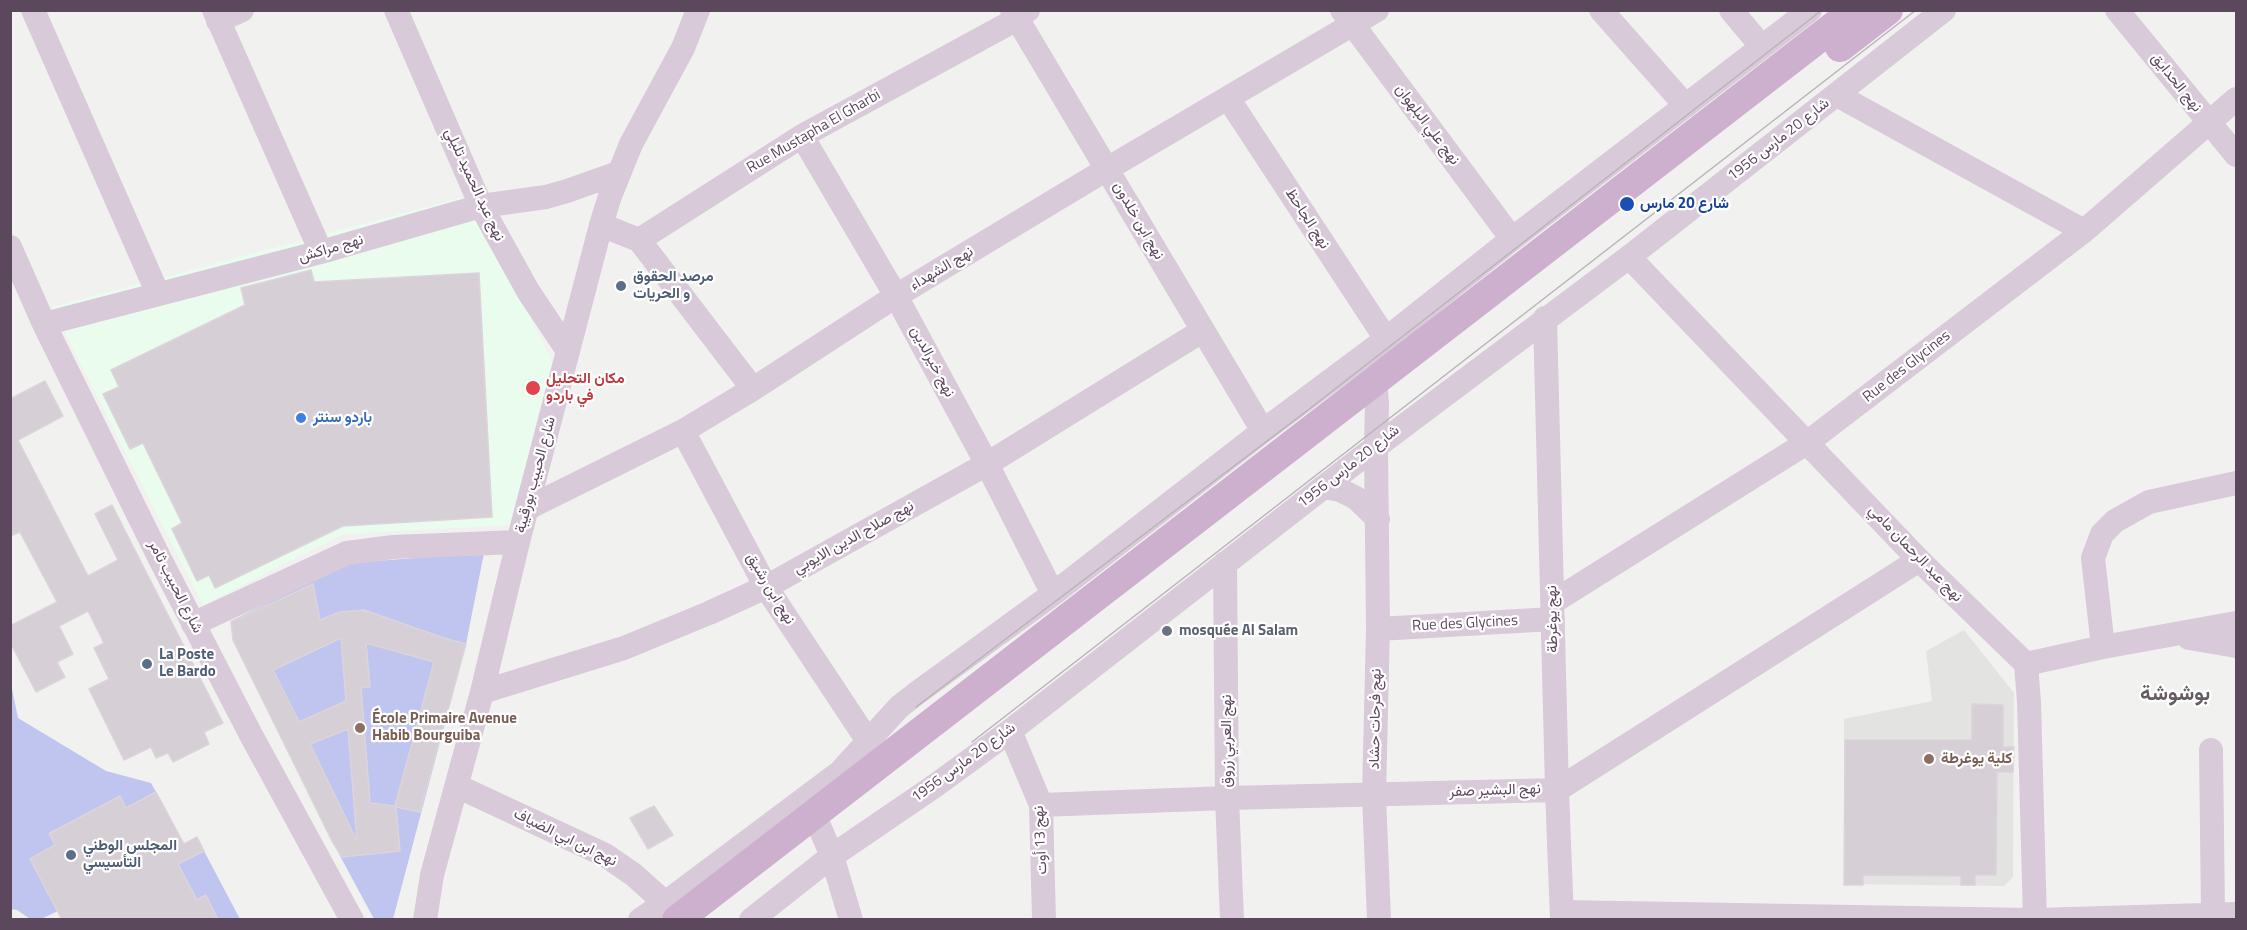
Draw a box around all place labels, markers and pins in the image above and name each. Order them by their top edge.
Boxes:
marker: شارع 20 مارس [1618,195,1636,213]
place label: شارع 20 مارس [1640,195,1729,213]
place label: مرصد الحقوق و الحريات [633,268,714,303]
marker: مرصد الحقوق و الحريات [614,279,628,293]
place label: مكان التحليل في باردو [546,370,625,405]
marker: مكان التحليل في باردو [524,379,542,397]
place label: باردو سنتر [313,409,372,427]
marker: باردو سنتر [294,411,308,425]
place label: mosquée Al Salam [1179,622,1298,640]
marker: mosquée Al Salam [1160,624,1174,638]
place label: La Poste Le Bardo [159,646,216,681]
marker: La Poste Le Bardo [140,657,154,671]
place label: École Primaire Avenue Habib Bourguiba [372,710,517,745]
marker: École Primaire Avenue Habib Bourguiba [353,721,367,735]
place label: كلية يوغرطة [1941,750,2012,768]
marker: كلية يوغرطة [1922,752,1936,766]
place label: المجلس الوطني التأسيسي [83,837,177,872]
marker: المجلس الوطني التأسيسي [64,848,78,862]

